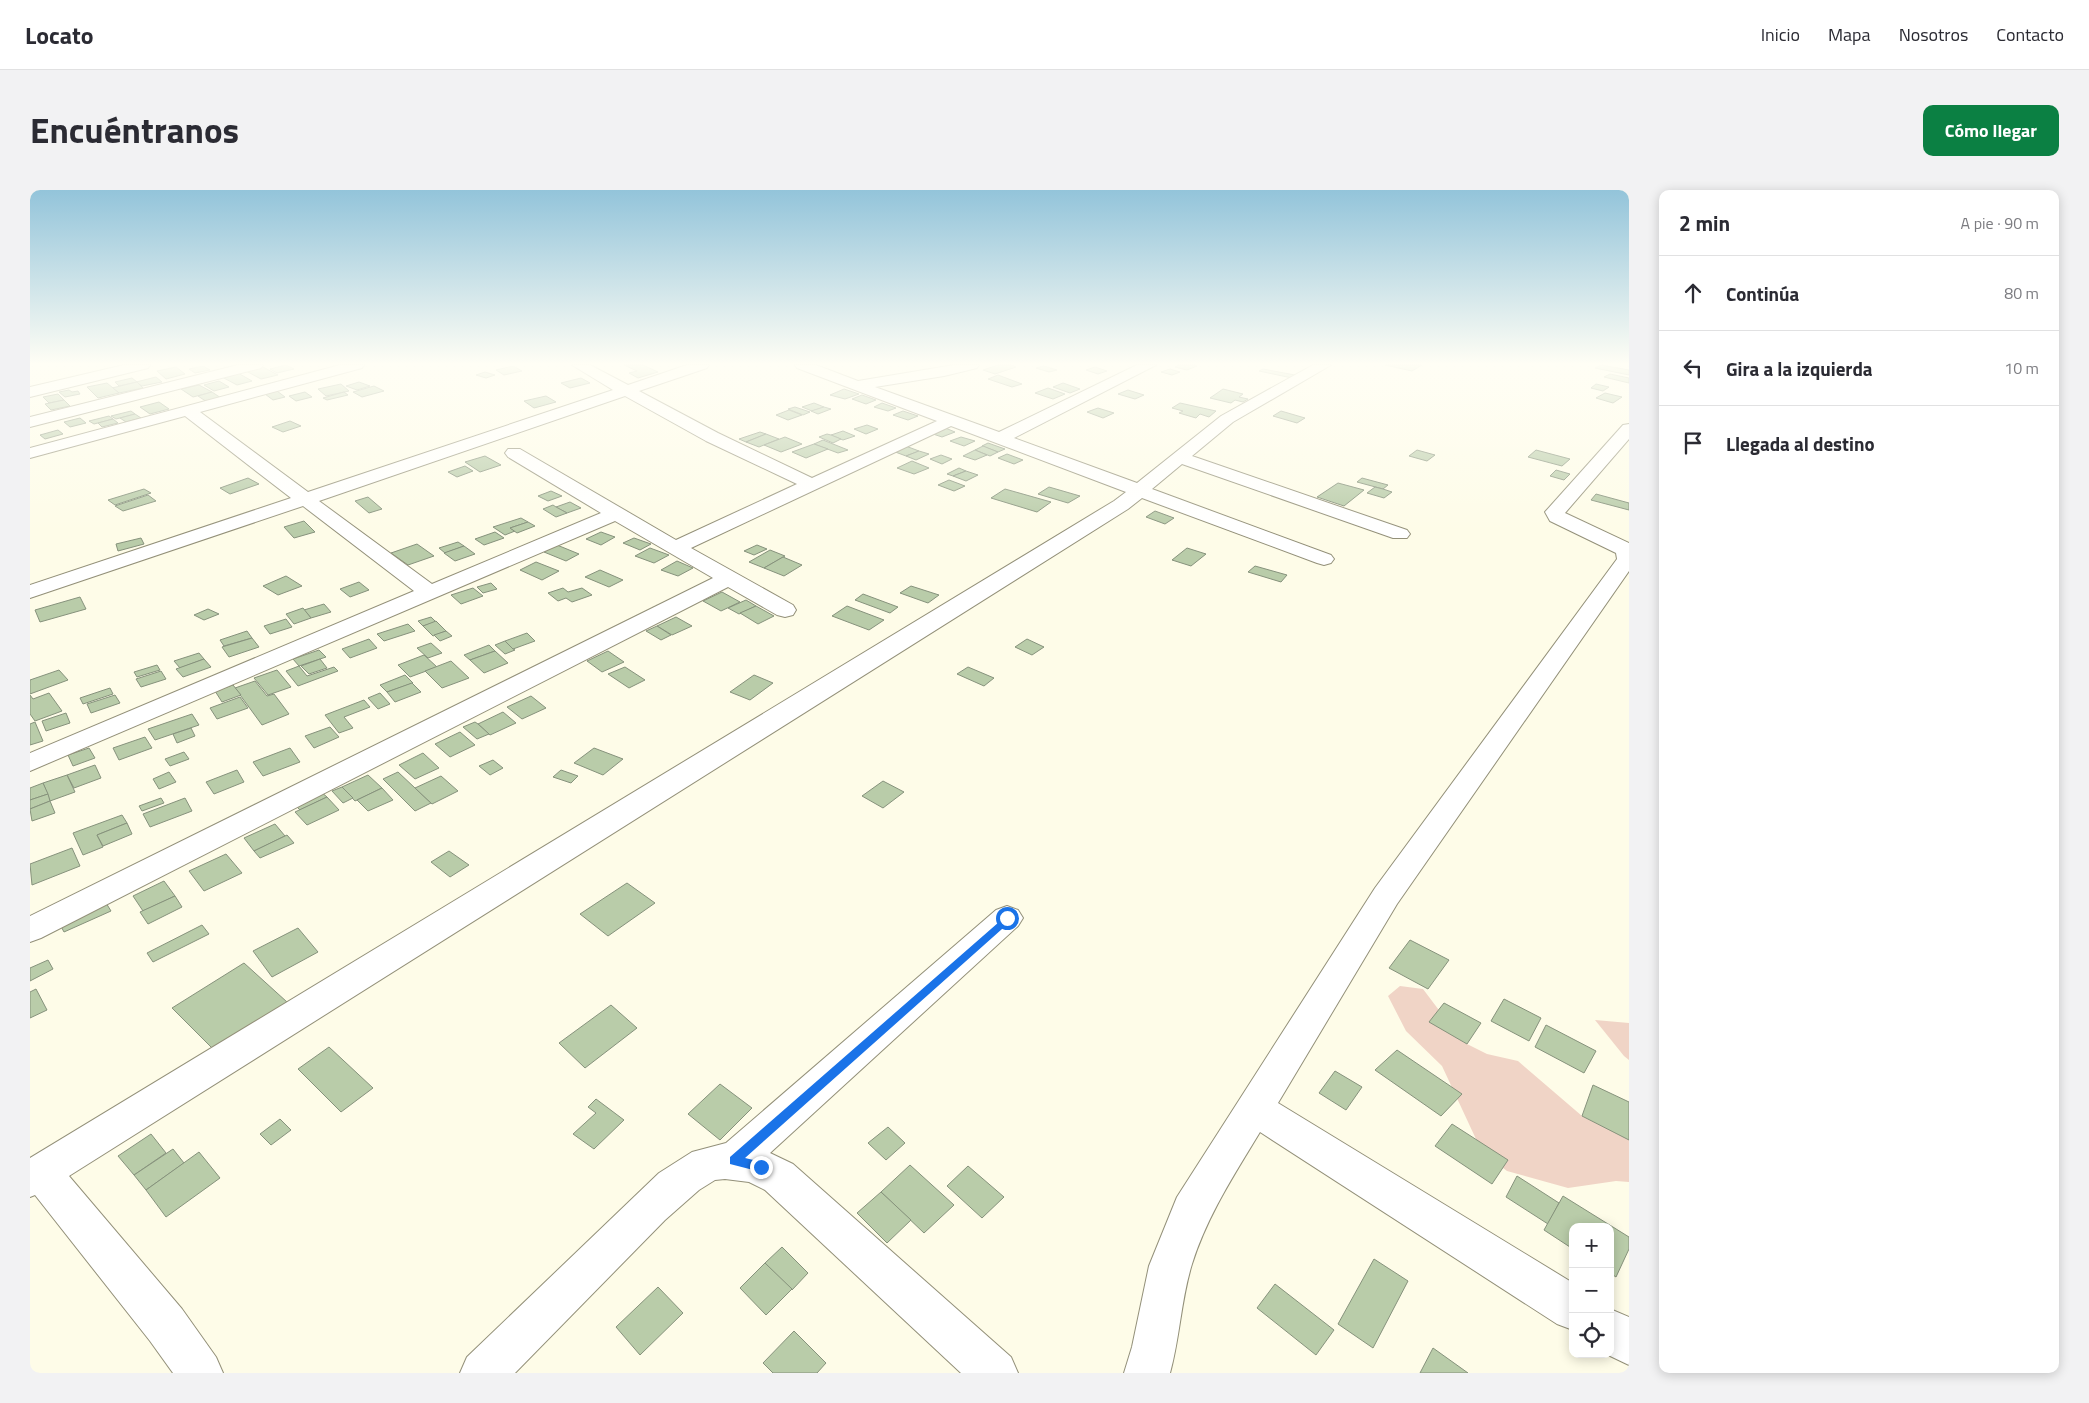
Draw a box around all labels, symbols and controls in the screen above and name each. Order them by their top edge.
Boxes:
text: Locato [25,17,94,53]
text: Inicio [1761,21,1800,48]
text: Mapa [1828,21,1871,48]
text: Nosotros [1899,21,1968,48]
text: Contacto [1996,21,2064,48]
text: Encuéntranos [30,103,239,157]
button: Cómo llegar [1923,105,2059,156]
text: 2 min [1679,207,1730,239]
text: A pie · 90 m [1961,211,2039,235]
icon: ahead [1679,279,1707,307]
text: Continúa [1726,279,1799,308]
text: 80 m [2004,281,2039,305]
icon: left [1679,354,1707,382]
text: Gira a la izquierda [1726,354,1873,383]
text: 10 m [2004,356,2039,380]
icon: arrive [1679,429,1707,457]
text: Llegada al destino [1726,429,1875,458]
route start [996,907,1019,930]
route end [750,1156,773,1179]
map controls [1569,1223,1614,1358]
button: + [1569,1223,1614,1268]
button: − [1569,1268,1614,1313]
button: locate [1569,1313,1614,1358]

